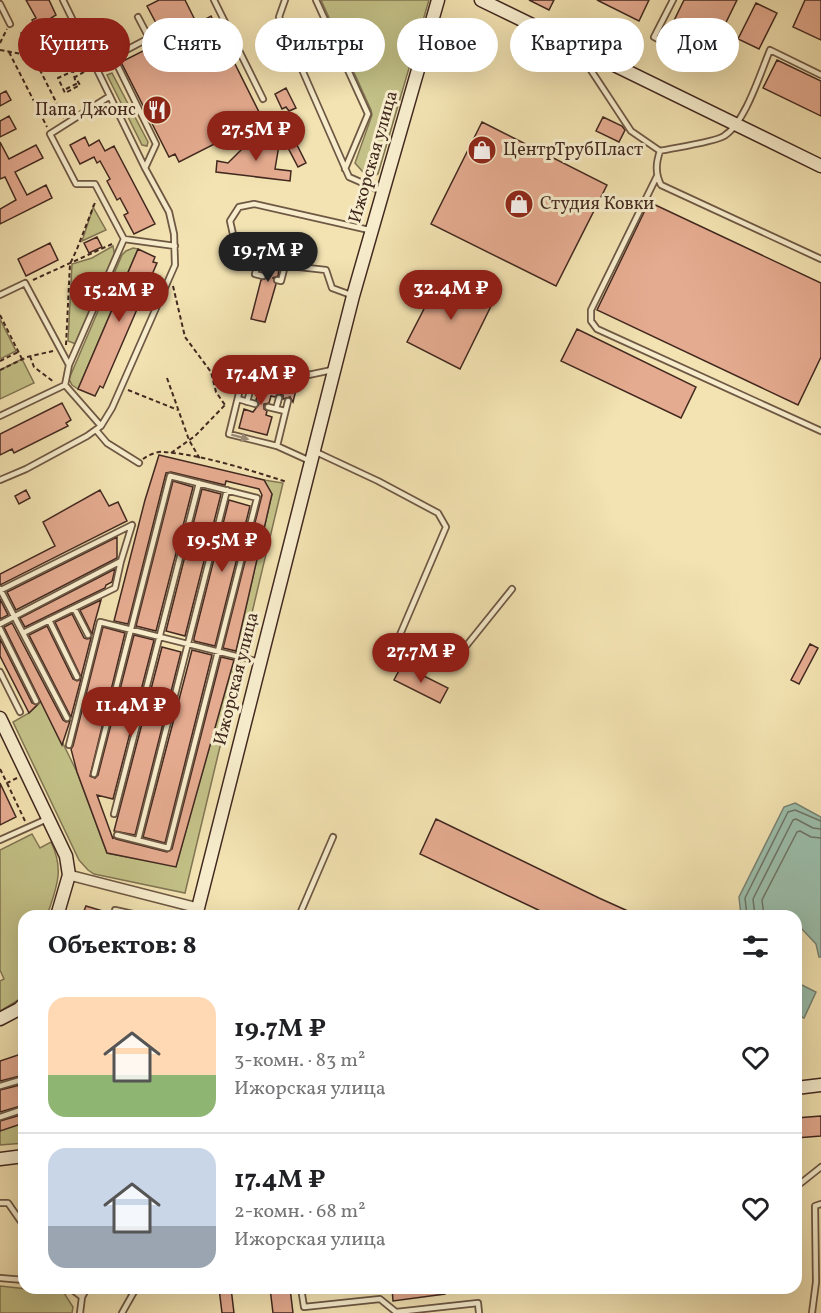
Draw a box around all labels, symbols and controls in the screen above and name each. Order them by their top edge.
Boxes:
chip: Купить [18,18,130,72]
chip: Снять [142,18,243,72]
chip: Фильтры [255,18,385,72]
chip: Новое [397,18,498,72]
chip: Квартира [510,18,644,72]
chip: Дом [656,18,739,72]
street label: Ижорская улица [343,88,405,226]
restaurant icon: Папа Джонс [141,94,173,126]
place label: Папа Джонс [35,98,136,123]
pin: 27.5M ₽ [201,111,311,162]
text: 27.5M ₽ [221,116,291,144]
shop icon: ЦентрТрубПласт [466,134,498,166]
place label: ЦентрТрубПласт [503,138,643,163]
shop icon: Студия Ковки [503,188,535,220]
place label: Студия Ковки [540,192,654,217]
pin: 19.7M ₽ [213,232,323,283]
text: 19.7M ₽ [233,237,303,265]
pin: 32.4M ₽ [396,270,506,321]
pin: 15.2M ₽ [64,272,174,323]
text: 32.4M ₽ [413,275,489,303]
text: 15.2M ₽ [84,277,154,305]
pin: 17.4M ₽ [206,355,316,406]
text: 17.4M ₽ [226,360,296,388]
one-way arrow [231,432,249,442]
pin: 19.5M ₽ [167,522,277,573]
text: 19.5M ₽ [186,527,258,555]
street label: Ижорская улица [208,610,266,748]
pin: 27.7M ₽ [366,633,476,684]
text: 27.7M ₽ [386,638,456,666]
pin: 11.4M ₽ [76,687,186,738]
text: 11.4M ₽ [96,692,166,720]
text: Объектов: 8 [48,928,197,964]
icon: filters [739,930,772,963]
text: 19.7M ₽ [234,1011,326,1047]
icon: home [96,1021,168,1093]
icon: heart [739,1041,772,1074]
text: 3-комн. · 83 m² [234,1047,365,1075]
text: Ижорская улица [234,1075,386,1103]
text: 17.4M ₽ [234,1162,326,1198]
icon: home [96,1172,168,1244]
icon: heart [739,1192,772,1225]
text: 2-комн. · 68 m² [234,1198,366,1226]
text: Ижорская улица [234,1226,386,1254]

